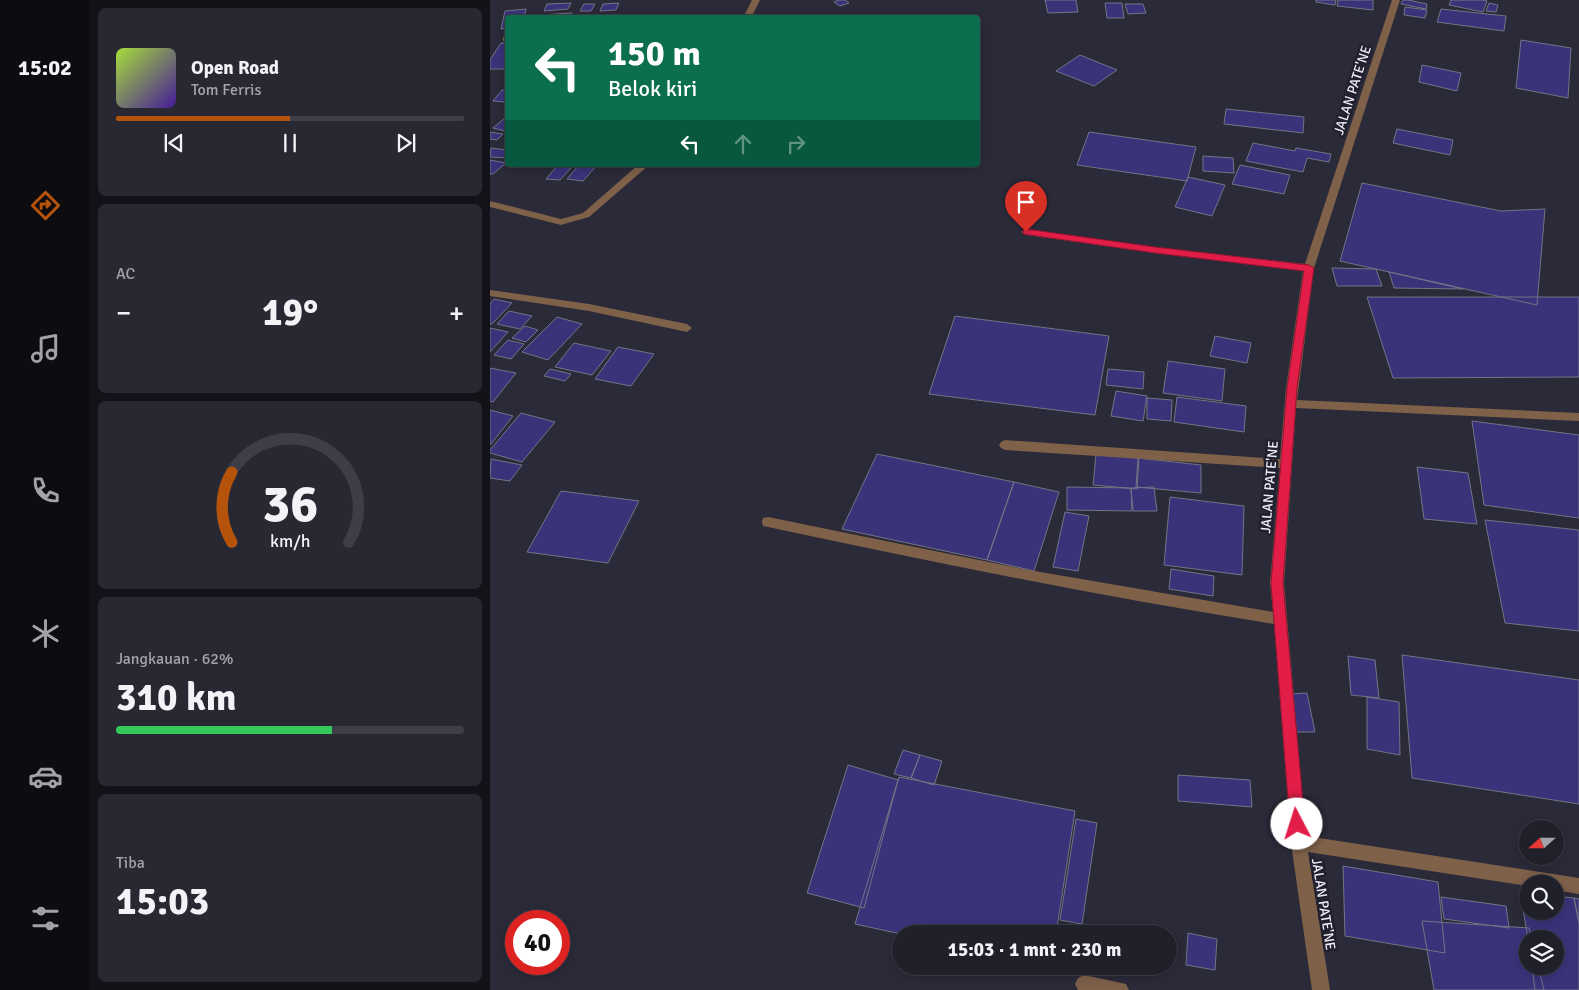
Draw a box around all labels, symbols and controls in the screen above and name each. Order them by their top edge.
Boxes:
text: 150 m [608,32,701,75]
icon: left [525,35,590,100]
street label: JALAN PATE'NE [1330,43,1375,137]
text: 15:02 [18,54,72,81]
text: Open Road [191,56,279,80]
text: Belok kiri [608,75,697,102]
text: Tom Ferris [191,80,261,100]
icon: previous [160,129,188,157]
icon: pause [276,129,304,157]
icon: next [392,129,420,157]
icon: left [676,130,704,158]
icon: ahead [729,130,757,158]
icon: right [782,130,810,158]
pin [1005,181,1047,232]
icon: directions [28,188,63,223]
icon: arrive [1012,188,1040,216]
text: AC [116,264,135,284]
text: 19° [262,289,318,336]
text: − [116,296,131,330]
text: + [449,296,464,330]
icon: music [28,331,63,366]
street label: JALAN PATE'NE [1257,440,1282,534]
text: 36 [262,472,318,536]
icon: phone [28,473,63,508]
text: km/h [270,530,310,552]
icon: climate [28,616,63,651]
text: Jangkauan · 62% [116,649,233,669]
text: 310 km [116,674,237,721]
icon: car [28,759,63,794]
position arrow [1270,797,1322,849]
north arrow [1519,820,1564,865]
map controls [1519,820,1564,975]
text: Tiba [116,853,145,873]
street label: JALAN PATE'NE [1308,857,1339,951]
button: search [1519,875,1564,920]
text: 15:03 [116,878,209,925]
icon: filters [28,901,63,936]
speed limit sign: 40 [505,910,570,975]
button: layers [1519,930,1564,975]
text: 15:03 · 1 mnt · 230 m [948,938,1121,962]

